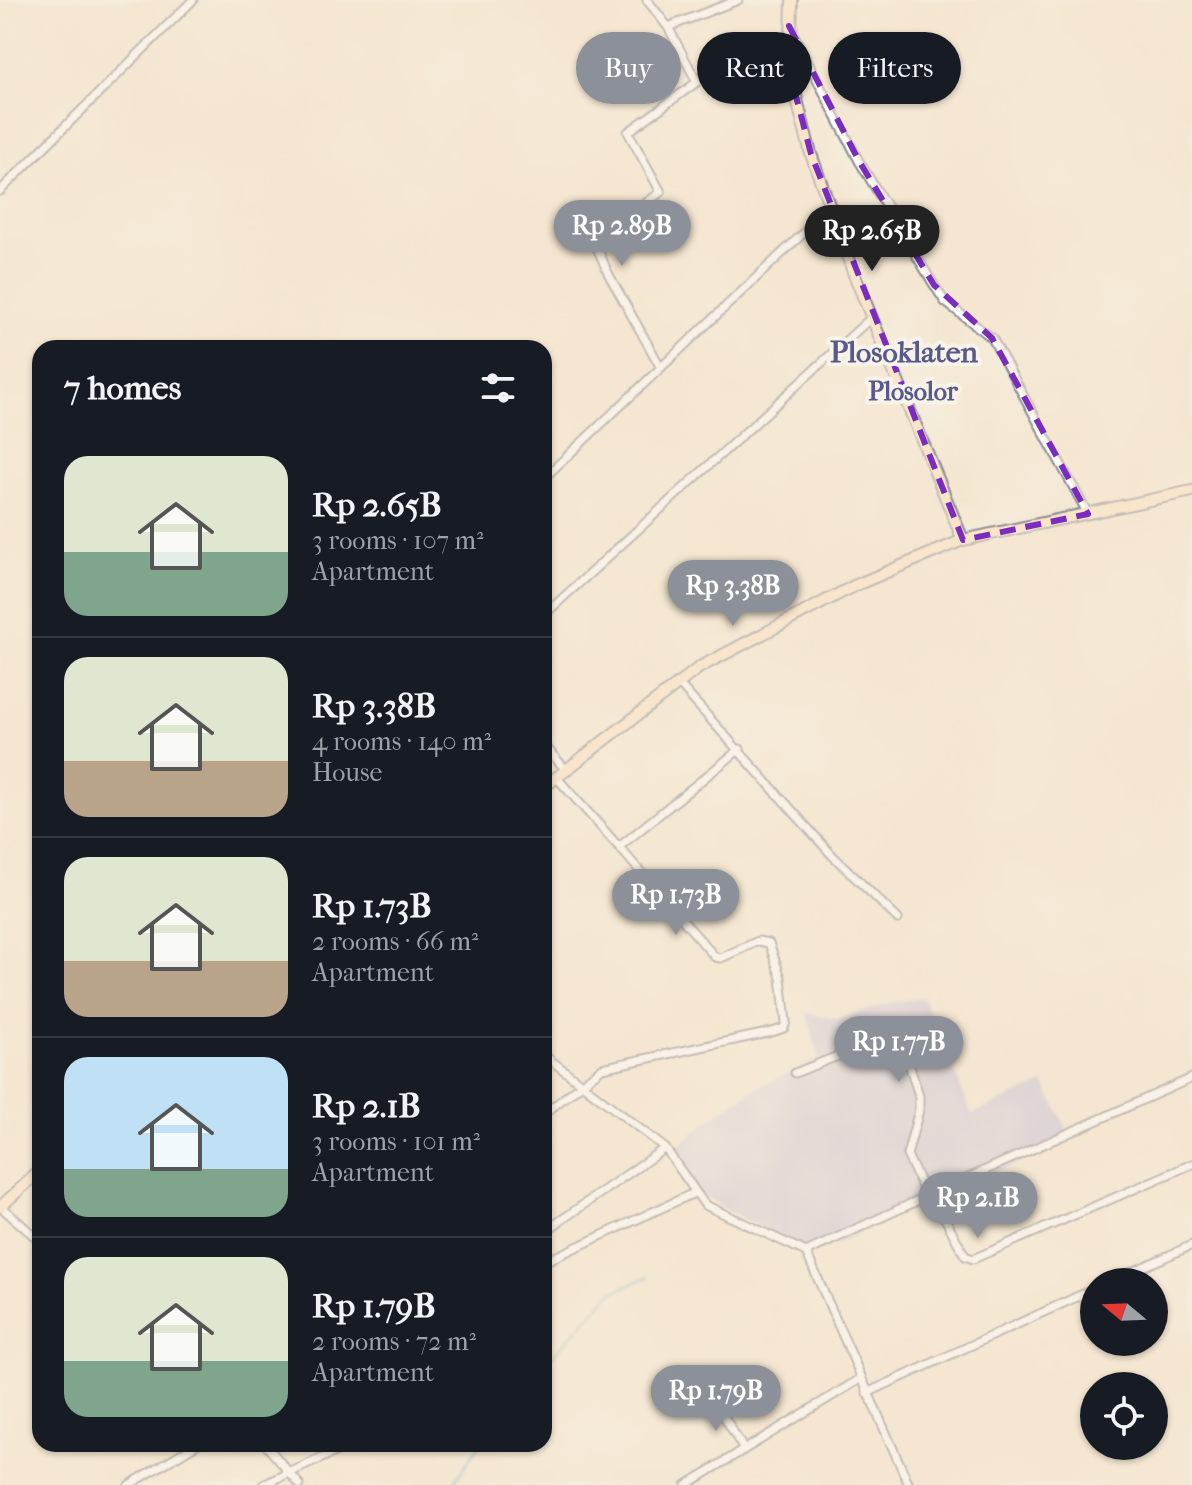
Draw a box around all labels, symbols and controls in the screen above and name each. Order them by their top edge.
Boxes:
chip: Buy [576,32,681,104]
chip: Rent [697,32,812,104]
chip: Filters [828,32,961,104]
pin: Rp 2.89B [539,200,705,268]
pin: Rp 2.65B [789,205,955,273]
text: Rp 2.89B [572,210,672,241]
text: Rp 2.65B [822,215,922,246]
district label: Plosoklaten [830,335,979,370]
icon: filters [476,366,520,410]
text: 7 homes [64,368,181,408]
district label: Plosolor [868,376,959,407]
text: Rp 2.65B [312,485,442,525]
icon: home [128,488,224,584]
text: 3 rooms · 107 m² [312,525,484,556]
text: Apartment [312,556,434,587]
pin: Rp 3.38B [650,560,816,628]
text: Rp 3.38B [686,570,780,601]
text: Rp 3.38B [312,686,436,726]
icon: home [128,689,224,785]
text: 4 rooms · 140 m² [312,726,491,757]
text: House [312,757,382,788]
pin: Rp 1.73B [593,869,759,937]
text: Rp 1.73B [630,879,722,910]
text: Rp 1.73B [312,886,432,926]
icon: home [128,889,224,985]
text: 2 rooms · 66 m² [312,926,478,957]
text: Apartment [312,957,434,988]
pin: Rp 1.77B [816,1016,982,1084]
text: Rp 1.77B [852,1026,946,1057]
text: Rp 2.1B [312,1086,421,1126]
icon: home [128,1089,224,1185]
text: 3 rooms · 101 m² [312,1126,480,1157]
text: Apartment [312,1157,434,1188]
pin: Rp 2.1B [904,1172,1052,1240]
text: Rp 2.1B [936,1182,1020,1213]
north arrow [1080,1268,1168,1356]
map controls [1080,1268,1168,1460]
text: Rp 1.79B [312,1286,436,1326]
icon: home [128,1289,224,1385]
text: 2 rooms · 72 m² [312,1326,476,1357]
text: Apartment [312,1357,434,1388]
pin: Rp 1.79B [633,1365,799,1433]
button: locate [1080,1372,1168,1460]
text: Rp 1.79B [669,1375,763,1406]

